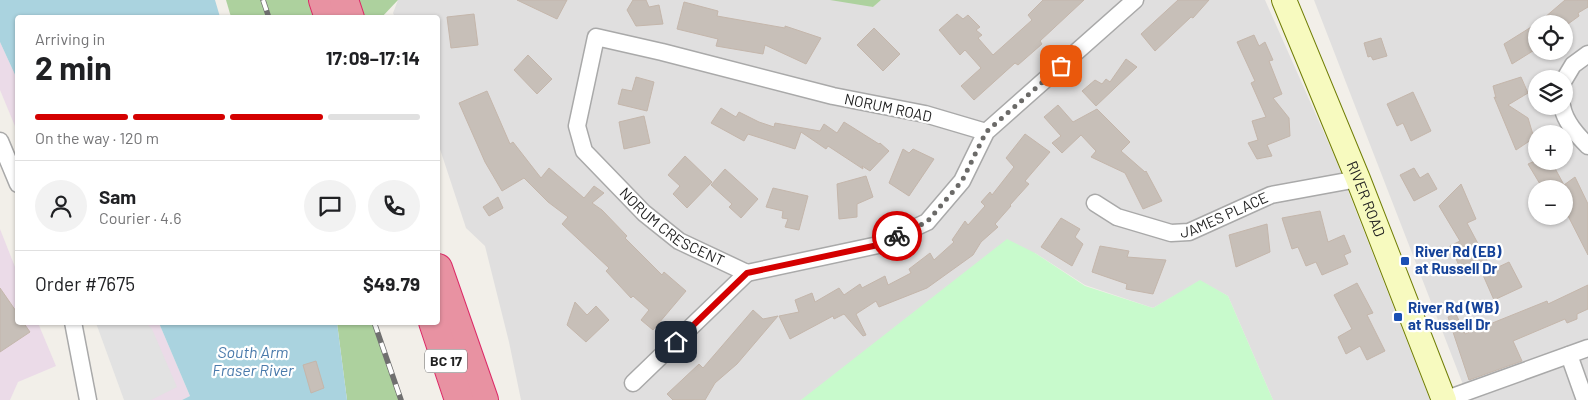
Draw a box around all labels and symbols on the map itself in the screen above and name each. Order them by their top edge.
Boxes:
pin [1040,45,1082,87]
street label: NORUM ROAD [843,89,934,125]
street label: RIVER ROAD [1343,158,1390,239]
street label: NORUM CRESCENT [616,183,728,269]
street label: JAMES PLACE [1180,188,1270,240]
courier [872,211,922,261]
place label: River Rd (EB) at Russell Dr [1415,242,1502,277]
marker: River Rd (EB) at Russell Dr [1399,255,1411,267]
place label: River Rd (WB) at Russell Dr [1408,298,1499,333]
marker: River Rd (WB) at Russell Dr [1392,311,1404,323]
pin [655,321,697,363]
water label: South Arm Fraser River [212,342,295,379]
road number: BC 17 [425,350,467,372]

